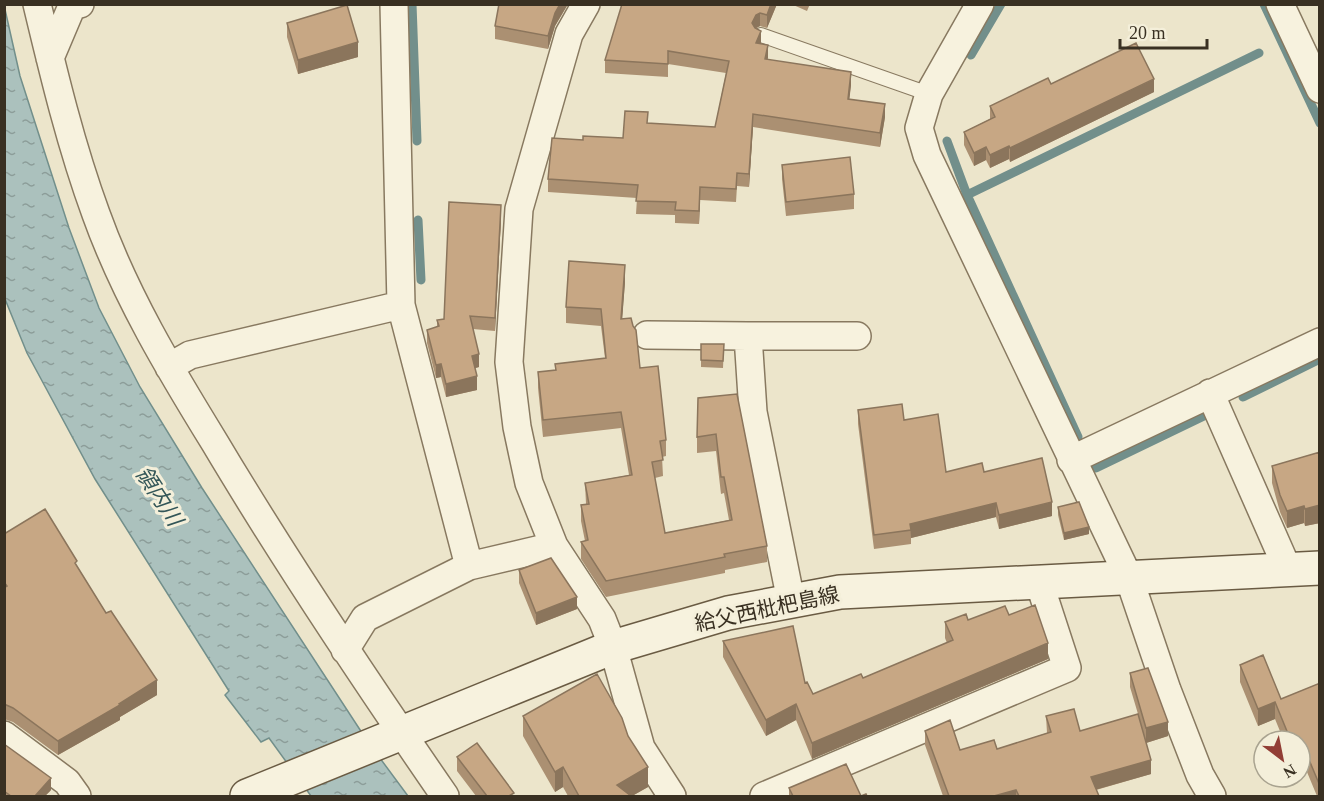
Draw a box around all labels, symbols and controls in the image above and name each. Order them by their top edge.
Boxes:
scale bar [1120,12,1207,50]
text: 20 m [1129,23,1166,43]
water label: 領内川 [131,462,189,532]
street label: 給父西枇杷島線 [693,582,841,636]
north arrow [1252,729,1312,789]
text: N [1280,761,1299,782]

